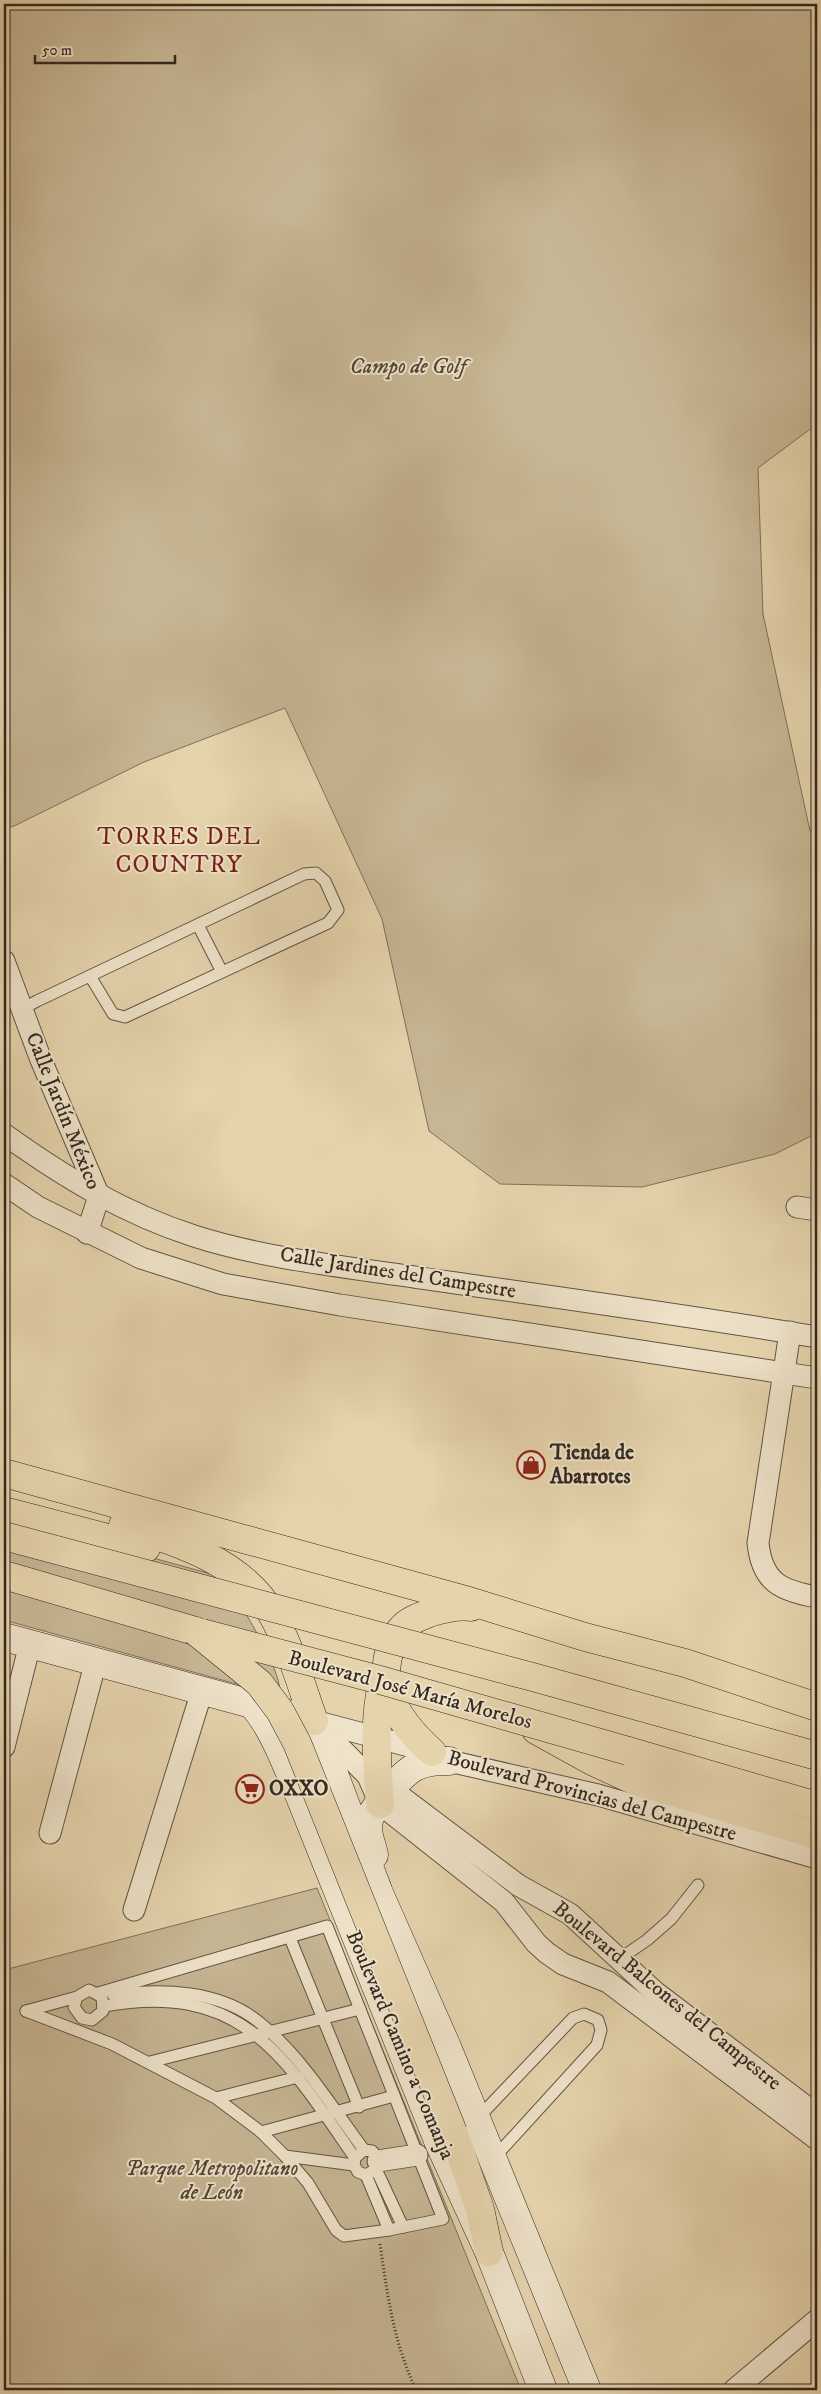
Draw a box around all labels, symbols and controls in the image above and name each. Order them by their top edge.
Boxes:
scale bar [35,32,175,64]
text: 50 m [42,41,72,60]
park label: Campo de Golf [350,354,471,380]
district label: TORRES DEL COUNTRY [97,822,261,880]
street label: Calle Jardín México [20,1029,106,1193]
street label: Calle Jardines del Campestre [278,1242,518,1305]
place label: Tienda de Abarrotes [549,1440,634,1490]
shop icon: Tienda de Abarrotes [516,1450,546,1480]
street label: Boulevard José María Morelos [285,1645,535,1735]
street label: Boulevard Provincias del Campestre [445,1745,740,1847]
supermarket icon: OXXO [235,1774,265,1804]
place label: OXXO [269,1776,329,1802]
street label: Boulevard Balcones del Campestre [548,1896,787,2096]
street label: Boulevard Camino a Comanja [340,1927,460,2164]
park label: Parque Metropolitano de León [126,2156,299,2206]

